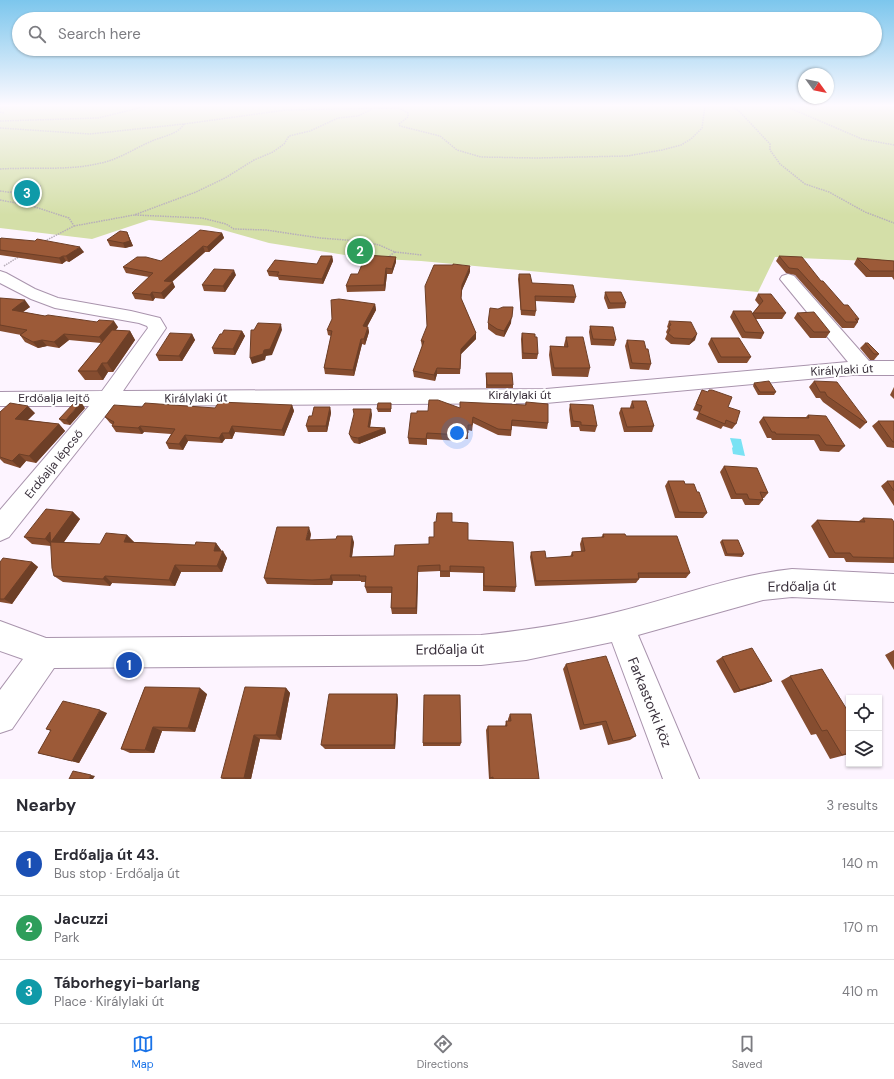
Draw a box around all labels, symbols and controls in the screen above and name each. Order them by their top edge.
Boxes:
search box [12,12,882,56]
icon: search [26,23,48,45]
text: Search here [58,24,141,44]
north arrow [798,68,834,104]
pin: 3 [14,178,40,208]
pin: 2 [347,236,373,266]
street label: Királylaki út [810,360,874,380]
street label: Királylaki út [488,387,552,403]
street label: Királylaki út [164,389,228,407]
street label: Erdőalja lejtő [18,390,90,406]
your location [447,423,467,443]
street label: Erdőalja lépcső [21,426,87,502]
street label: Erdőalja út [767,576,837,596]
street label: Erdőalja út [415,639,485,659]
pin: 1 [116,650,142,680]
street label: Farkastorki köz [624,654,676,750]
map controls [846,695,882,767]
button: locate [846,695,882,731]
button: layers [846,731,882,767]
text: Nearby [16,794,76,816]
text: 3 results [826,797,878,814]
text: Erdőalja út 43. [54,845,159,865]
text: 1 [27,855,31,872]
text: 140 m [842,855,878,872]
text: Bus stop · Erdőalja út [54,865,180,882]
text: Jacuzzi [54,909,108,929]
text: 2 [25,919,33,936]
text: 170 m [843,919,878,936]
text: Park [54,929,80,946]
text: Táborhegyi-barlang [54,973,200,993]
text: 3 [25,983,33,1000]
text: 410 m [842,983,878,1000]
text: Place · Királylaki út [54,993,164,1010]
tab: Map [132,1033,154,1071]
tab: Directions [417,1033,469,1071]
tab: Saved [732,1033,762,1071]

